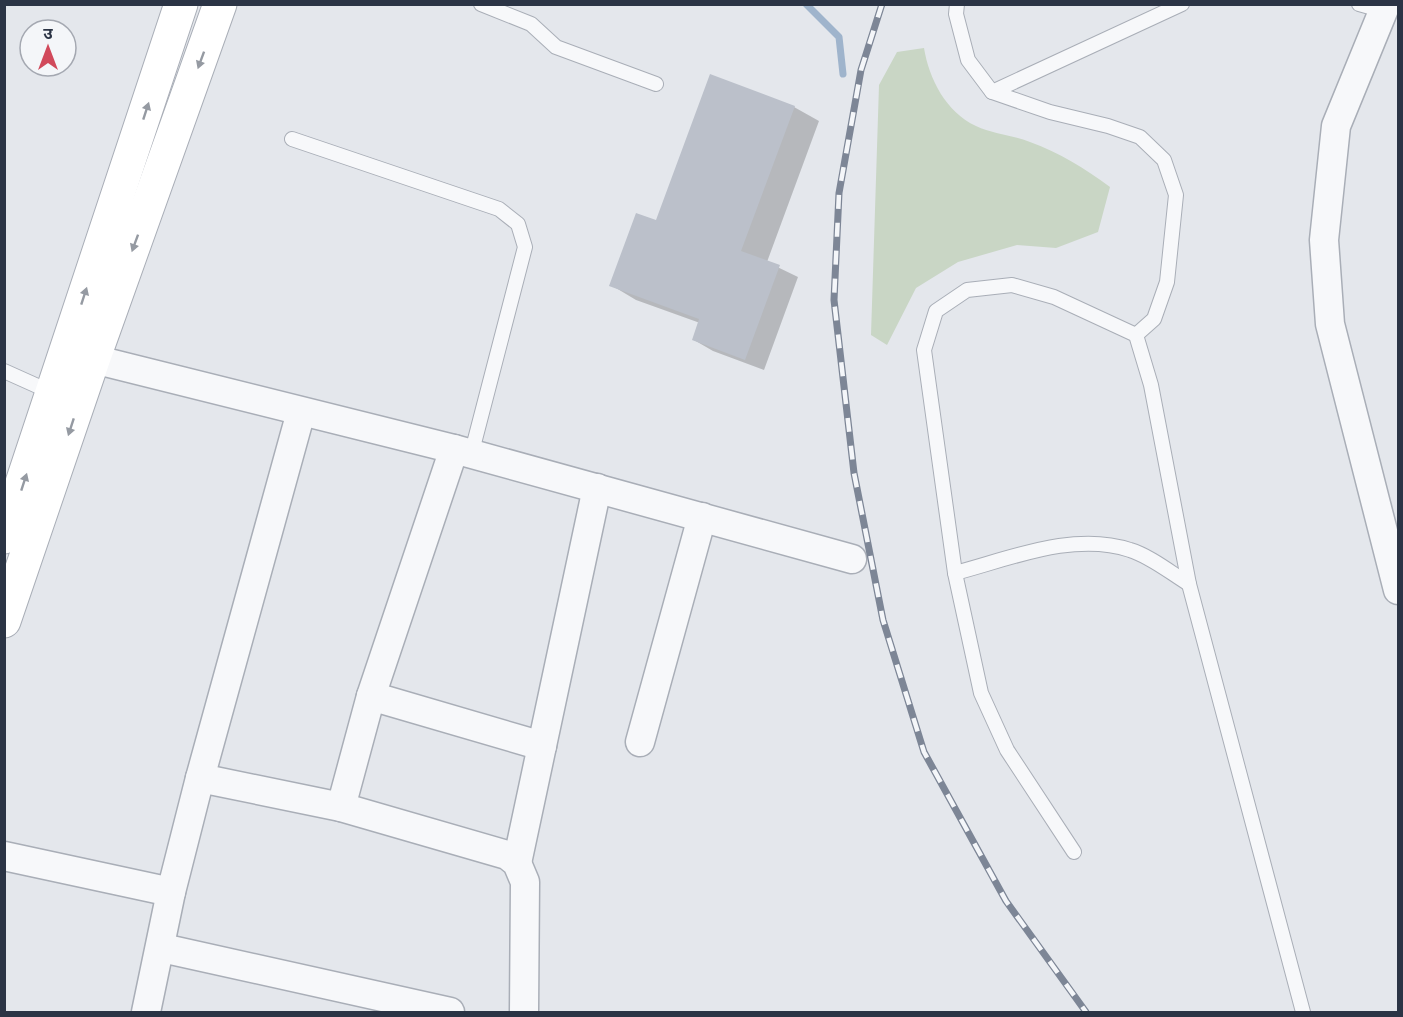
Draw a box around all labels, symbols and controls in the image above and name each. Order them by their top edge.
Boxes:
north arrow [18,18,78,78]
text: उ [43,23,53,43]
one-way arrow [195,51,205,69]
one-way arrow [141,102,151,120]
one-way arrow [129,234,139,252]
one-way arrow [80,287,89,305]
one-way arrow [66,418,75,436]
one-way arrow [19,473,29,491]

